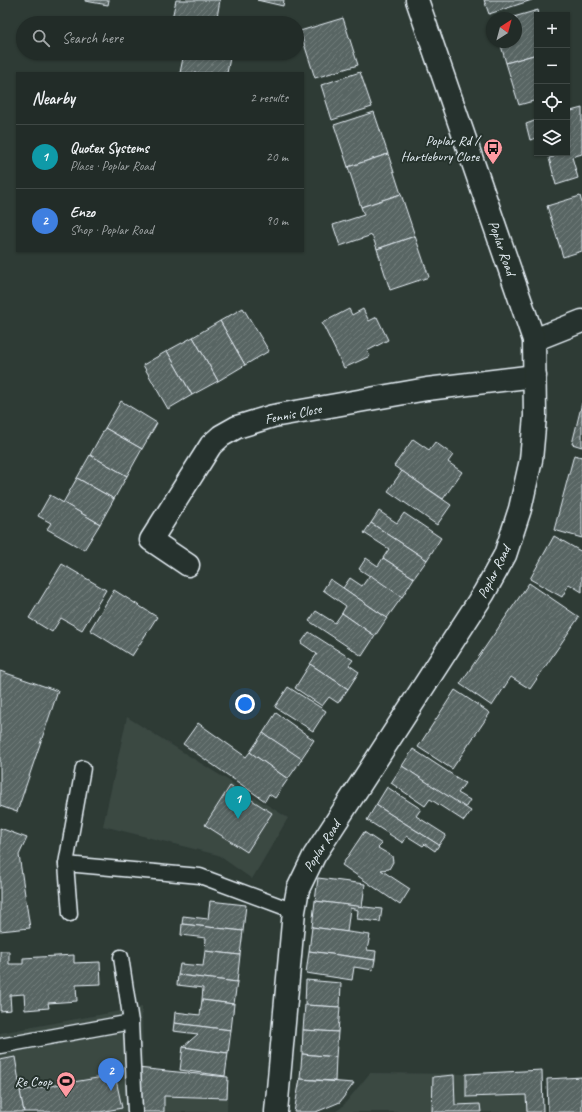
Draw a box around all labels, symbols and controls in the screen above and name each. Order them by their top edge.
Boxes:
north arrow [486,12,522,48]
map controls [534,12,570,156]
button: + [534,12,570,48]
search box [16,16,304,60]
icon: search [30,27,52,49]
text: Search here [62,29,123,48]
button: − [534,48,570,84]
button: locate [534,84,570,120]
text: Nearby [32,88,75,109]
text: 2 results [250,90,288,106]
button: layers [534,120,570,156]
place label: Poplar Rd / Hartlebury Close [401,132,482,165]
bus stop icon: Poplar Rd / Hartlebury Close [482,137,504,165]
text: Quotex Systems [70,139,149,158]
text: 1 [42,149,48,165]
text: 20 m [266,149,288,165]
text: Place · Poplar Road [70,158,154,174]
text: Enzo [70,203,95,222]
text: 2 [42,213,48,229]
text: 90 m [266,213,288,229]
street label: Poplar Road [485,218,520,280]
text: Shop · Poplar Road [70,222,153,238]
street label: Fennis Close [263,400,324,428]
street label: Poplar Road [474,541,516,601]
your location [235,694,255,714]
pin: 1 [225,786,251,819]
street label: Poplar Road [300,815,346,875]
pin: 2 [98,1058,124,1091]
sports icon: Re Coop [55,1070,77,1098]
place label: Re Coop [15,1073,53,1090]

